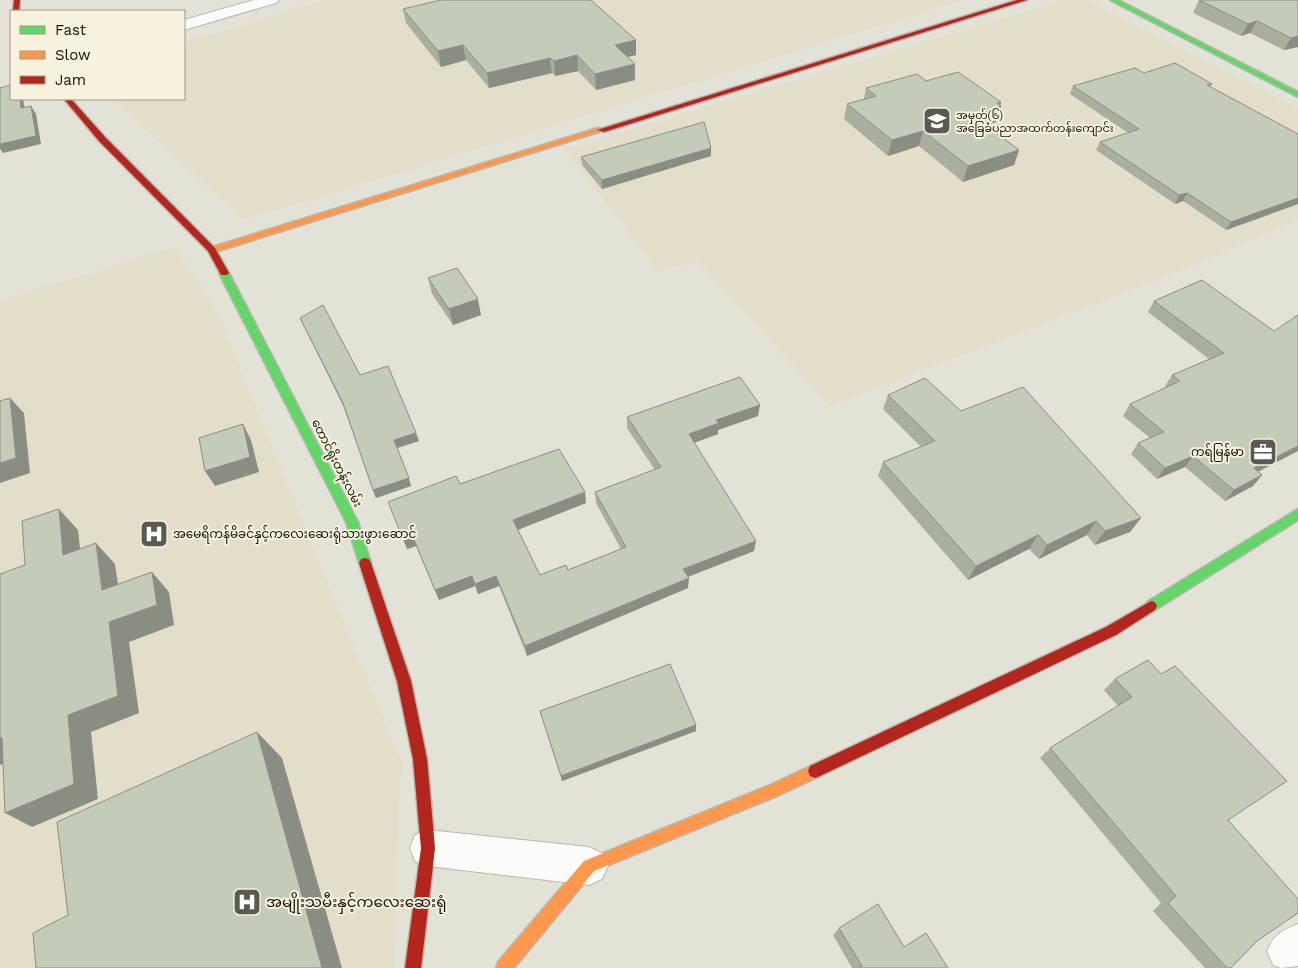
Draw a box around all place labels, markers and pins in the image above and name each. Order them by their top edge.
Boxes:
school or university icon: အမှတ်(၆) အခြေခံပညာအထက်တန်းကျောင်း [922,106,952,136]
place label: အမှတ်(၆) အခြေခံပညာအထက်တန်းကျောင်း [956,108,1114,137]
office icon: ကရ်မြန်မာ [1248,437,1278,467]
place label: ကရ်မြန်မာ [1191,443,1244,462]
hospital icon: အမေရိကန်မိခင်နှင့်ကလေးဆေးရုံသားဖွားဆောင် [139,519,169,549]
place label: အမေရိကန်မိခင်နှင့်ကလေးဆေးရုံသားဖွားဆောင် [173,525,416,544]
hospital icon: အမျိုးသမီးနှင့်ကလေးဆေးရုံ [232,887,262,917]
place label: အမျိုးသမီးနှင့်ကလေးဆေးရုံ [266,892,446,914]

